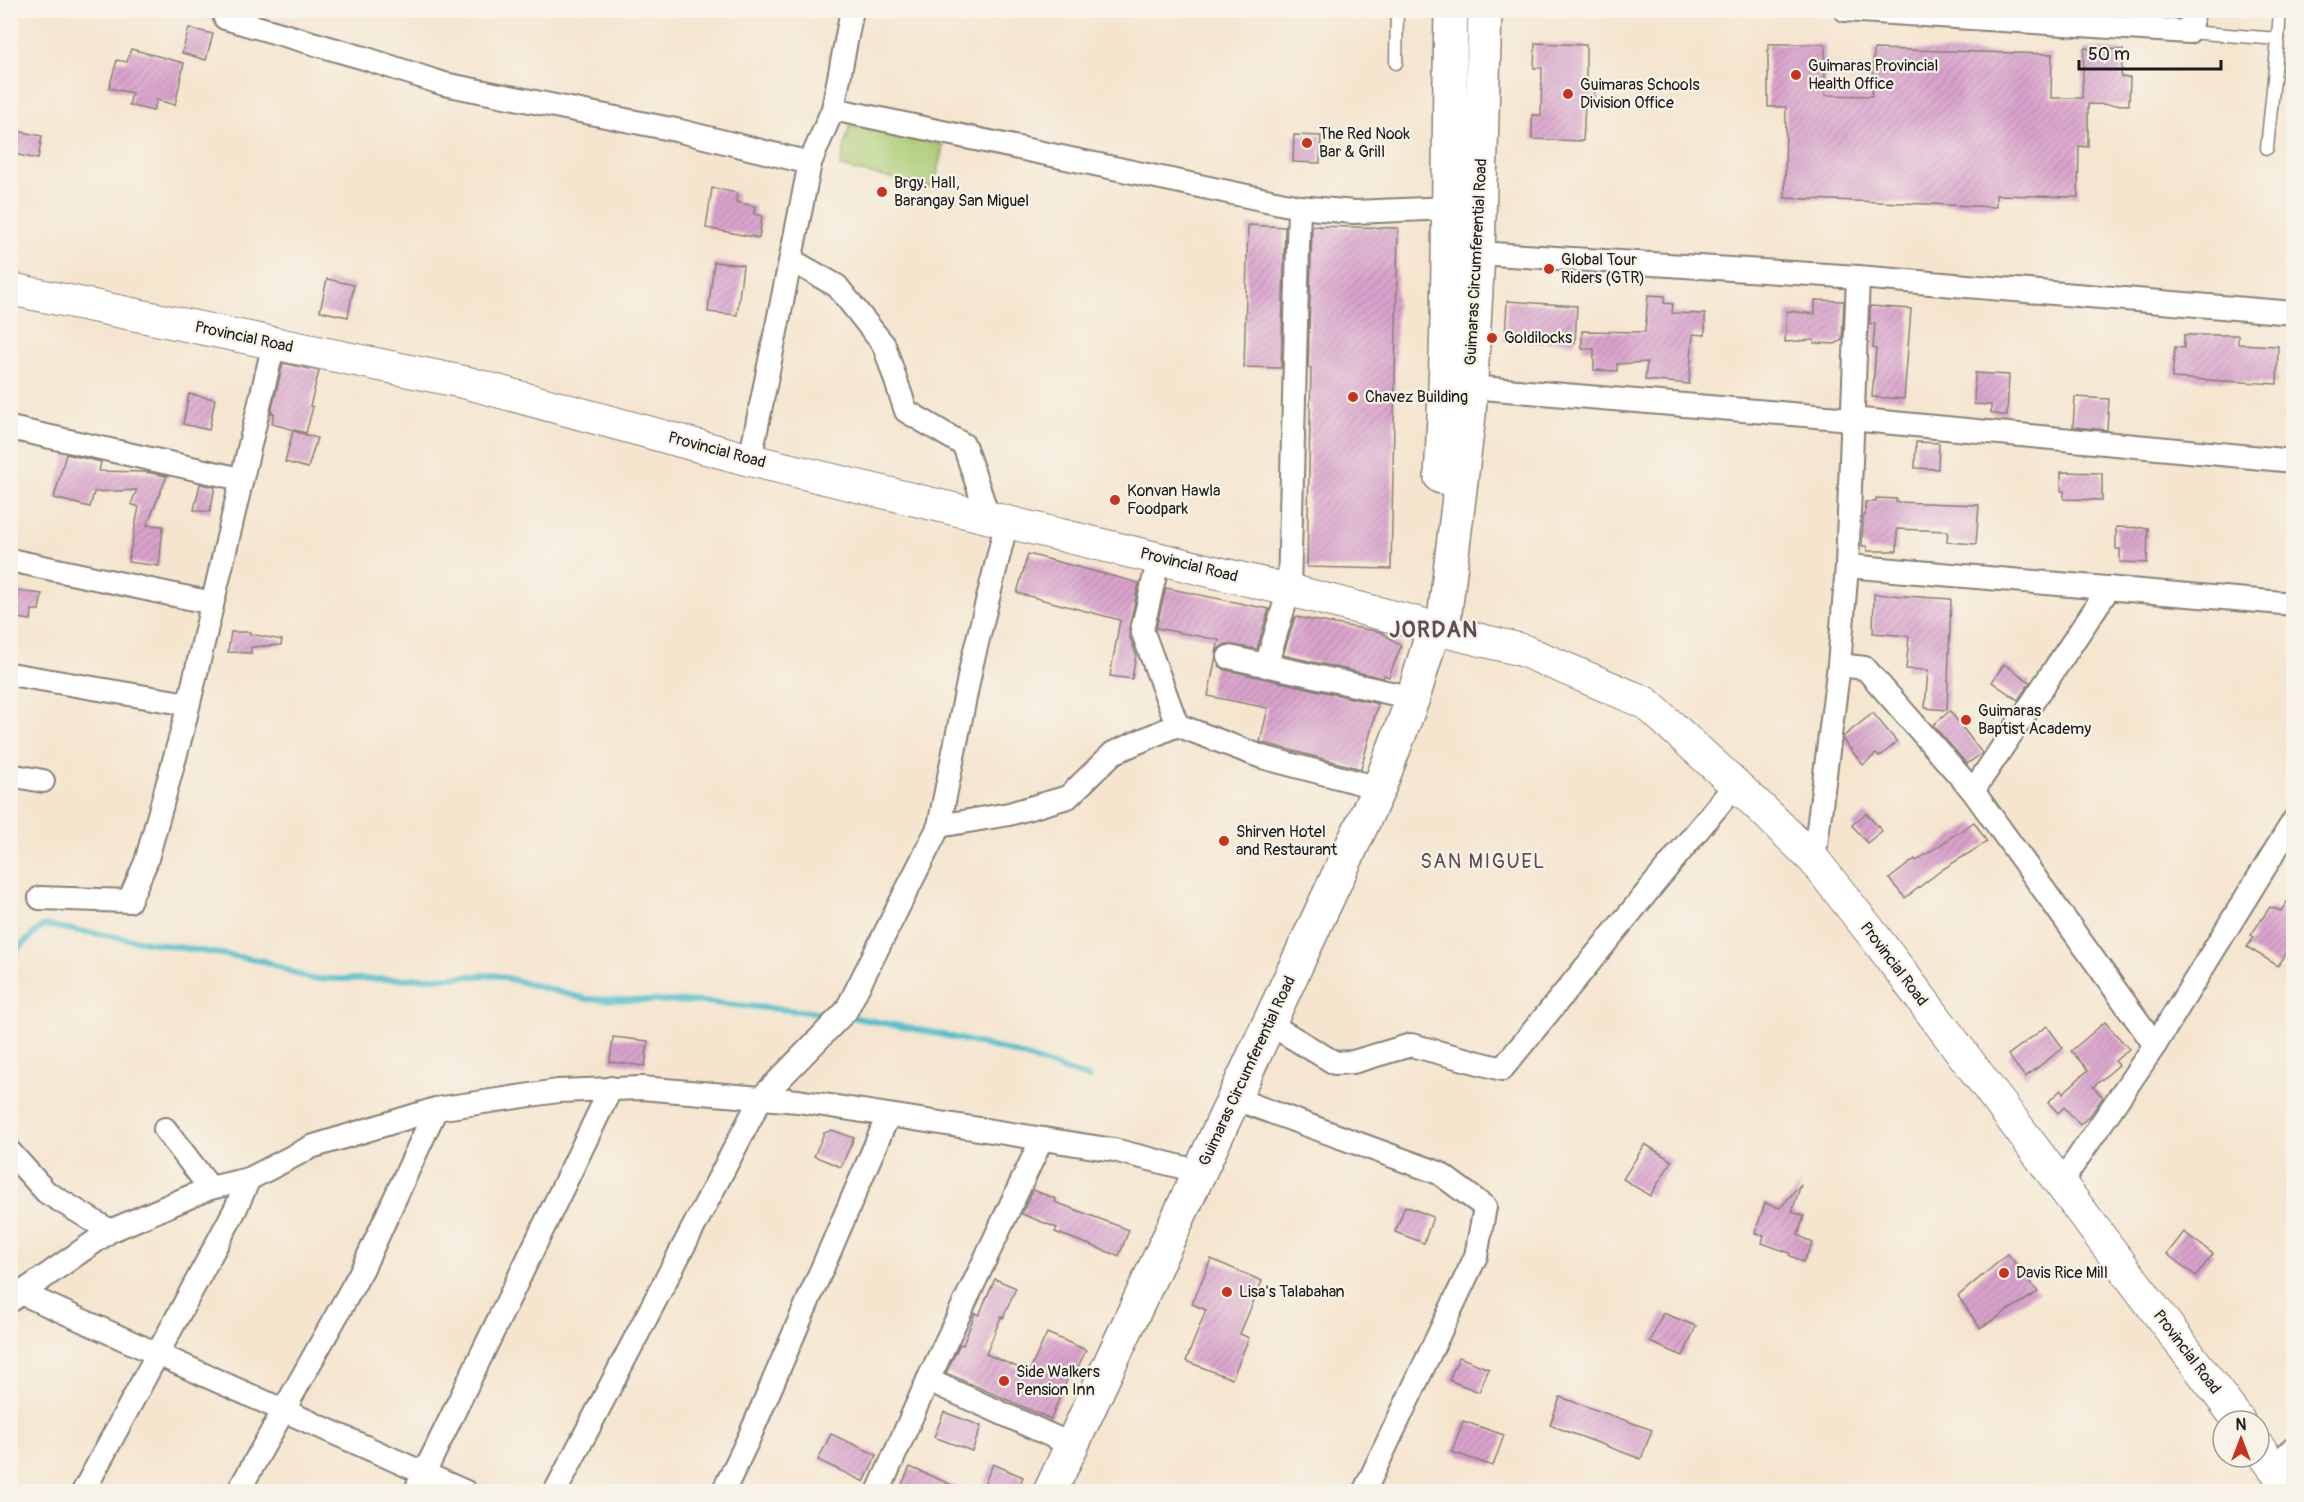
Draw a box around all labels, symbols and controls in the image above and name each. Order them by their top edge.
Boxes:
scale bar [2079,33,2222,71]
text: 50 m [2088,43,2130,66]
place label: Guimaras Provincial Health Office [1808,56,1938,94]
marker: Guimaras Provincial Health Office [1789,68,1803,82]
place label: Guimaras Schools Division Office [1580,75,1700,113]
marker: Guimaras Schools Division Office [1561,87,1575,101]
place label: The Red Nook Bar & Grill [1319,124,1410,162]
marker: The Red Nook Bar & Grill [1300,136,1314,150]
street label: Guimaras Circumferential Road [1461,158,1491,366]
place label: Brgy. Hall, Barangay San Miguel [894,173,1029,211]
marker: Brgy. Hall, Barangay San Miguel [875,185,889,199]
place label: Global Tour Riders (GTR) [1561,250,1645,288]
marker: Global Tour Riders (GTR) [1542,262,1556,276]
street label: Provincial Road [193,317,295,357]
place label: Goldilocks [1504,328,1572,348]
marker: Goldilocks [1485,331,1499,345]
place label: Chavez Building [1365,387,1468,407]
marker: Chavez Building [1346,390,1360,404]
street label: Provincial Road [666,427,768,473]
place label: Konvan Hawla Foodpark [1127,481,1220,519]
marker: Konvan Hawla Foodpark [1108,493,1122,507]
street label: Provincial Road [1138,543,1240,587]
district label: JORDAN [1389,616,1479,644]
place label: Guimaras Baptist Academy [1978,701,2091,739]
marker: Guimaras Baptist Academy [1959,713,1973,727]
place label: Shirven Hotel and Restaurant [1236,822,1338,860]
marker: Shirven Hotel and Restaurant [1217,834,1231,848]
district label: SAN MIGUEL [1420,849,1546,874]
street label: Provincial Road [1856,918,1932,1010]
street label: Guimaras Circumferential Road [1194,973,1300,1169]
place label: Davis Rice Mill [2016,1263,2108,1283]
marker: Davis Rice Mill [1997,1266,2011,1280]
place label: Lisa's Talabahan [1239,1282,1345,1302]
marker: Lisa's Talabahan [1220,1285,1234,1299]
street label: Provincial Road [2149,1306,2225,1398]
place label: Side Walkers Pension Inn [1016,1362,1100,1400]
marker: Side Walkers Pension Inn [997,1374,1011,1388]
north arrow [2211,1409,2271,1469]
text: N [2236,1415,2247,1435]

